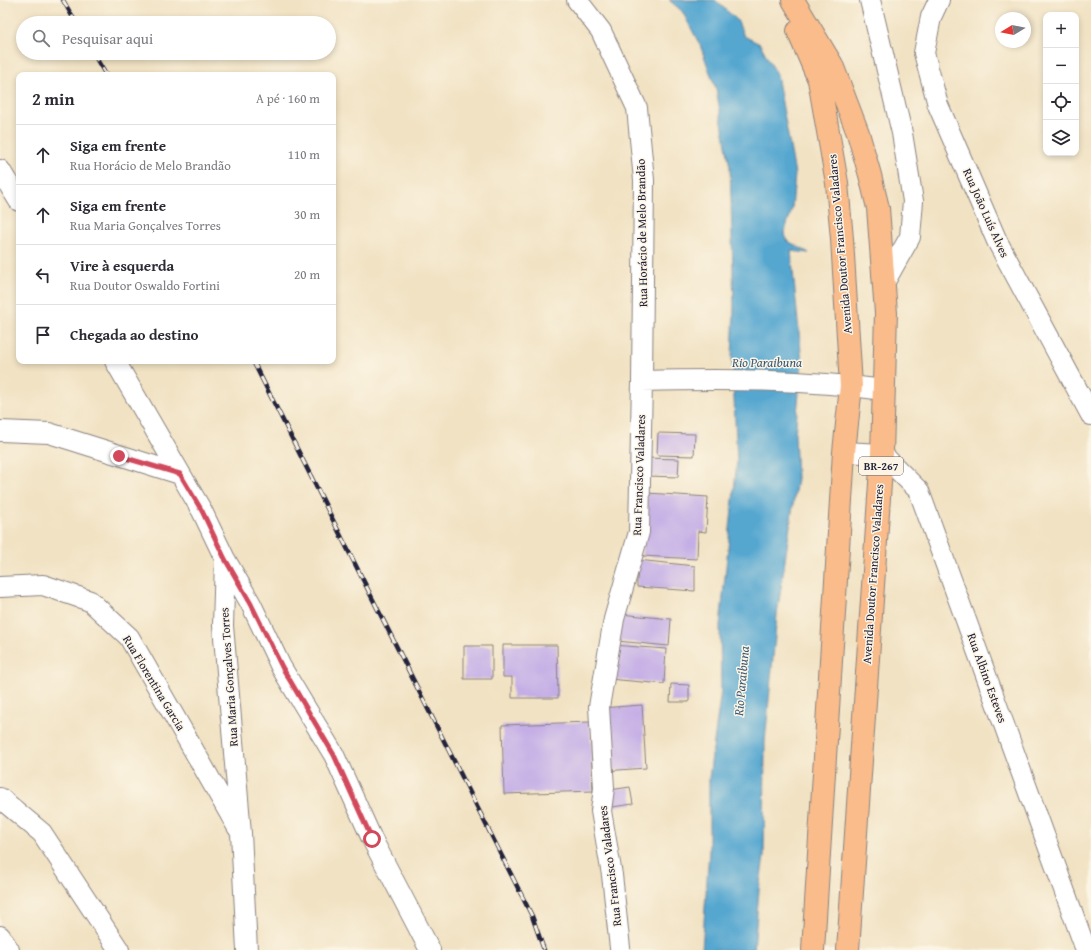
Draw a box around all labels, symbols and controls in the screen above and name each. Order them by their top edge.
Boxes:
north arrow [995,12,1031,48]
map controls [1043,12,1079,156]
button: + [1043,12,1079,48]
search box [16,16,336,60]
icon: search [30,27,52,49]
text: Pesquisar aqui [62,28,153,49]
button: − [1043,48,1079,84]
button: locate [1043,84,1079,120]
text: 2 min [32,86,74,111]
text: A pé · 160 m [256,89,320,108]
button: layers [1043,120,1079,156]
text: Siga em frente [70,135,166,156]
icon: ahead [32,144,54,166]
text: 110 m [288,145,320,164]
street label: Avenida Doutor Francisco Valadares [823,153,856,335]
text: Rua Horácio de Melo Brandão [70,156,231,175]
street label: Rua Horácio de Melo Brandão [632,159,651,307]
street label: Rua João Luís Alves [959,166,1014,260]
text: Siga em frente [70,195,166,216]
icon: ahead [32,204,54,226]
text: 30 m [294,205,320,224]
text: Rua Maria Gonçalves Torres [70,216,221,235]
text: Vire à esquerda [70,255,174,276]
icon: left [32,264,54,286]
text: 20 m [294,265,320,284]
text: Rua Doutor Oswaldo Fortini [70,276,220,295]
icon: arrive [32,324,54,346]
text: Chegada ao destino [70,324,198,345]
water label: Rio Paraibuna [731,353,802,372]
street label: Rua Francisco Valadares [628,414,649,536]
route end [110,447,128,465]
road number: BR-267 [859,457,903,475]
street label: Avenida Doutor Francisco Valadares [858,483,887,665]
street label: Rua Maria Gonçalves Torres [215,607,242,747]
street label: Rua Albino Esteves [963,631,1012,725]
street label: Rua Florentina Garcia [119,632,190,734]
water label: Rio Paraibuna [729,645,754,718]
street label: Rua Francisco Valadares [594,805,625,927]
route start [363,830,381,848]

